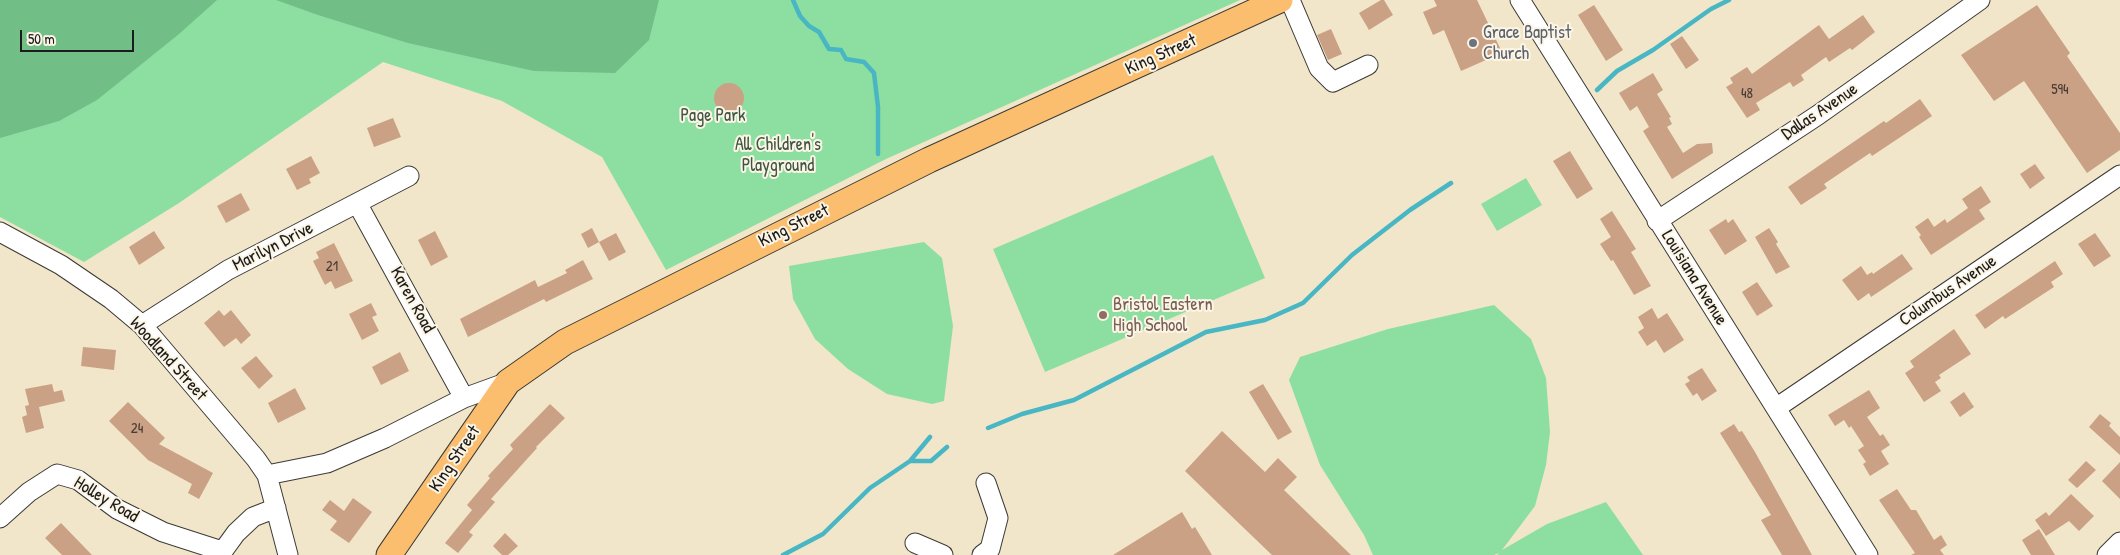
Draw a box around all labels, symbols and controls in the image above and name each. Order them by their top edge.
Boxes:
scale bar [22,20,136,52]
place label: Grace Baptist Church [1483,22,1571,64]
text: 50 m [28,28,55,49]
street label: King Street [1122,30,1200,80]
marker: Grace Baptist Church [1467,37,1479,49]
street label: Dallas Avenue [1778,79,1862,145]
house number: 594 [2051,81,2069,99]
house number: 48 [1741,85,1753,103]
park label: Page Park [680,105,746,127]
park label: All Children's Playground [735,134,821,176]
street label: King Street [755,200,833,252]
street label: Marilyn Drive [229,218,317,276]
street label: Louisiana Avenue [1656,226,1732,330]
street label: Columbus Avenue [1895,251,2001,331]
house number: 21 [326,258,338,276]
street label: Karen Road [385,263,439,337]
place label: Bristol Eastern High School [1113,294,1213,336]
marker: Bristol Eastern High School [1097,309,1109,321]
street label: Woodland Street [125,313,211,405]
house number: 24 [131,420,143,438]
street label: King Street [425,422,485,496]
street label: Holley Road [70,472,142,528]

